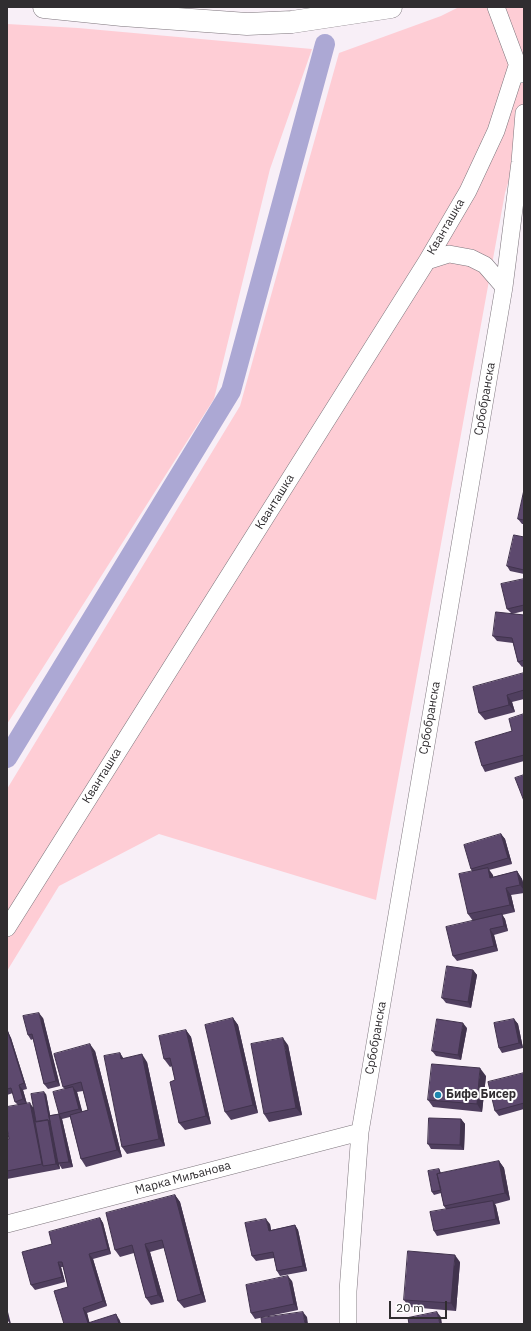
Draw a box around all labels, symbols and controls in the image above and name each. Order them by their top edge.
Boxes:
street label: Кванташка [424,196,468,258]
street label: Србобранска [471,361,499,437]
street label: Кванташка [252,472,298,532]
street label: Србобранска [416,680,444,756]
street label: Кванташка [79,746,125,806]
street label: Србобранска [362,1000,390,1076]
place label: Бифе Бисер [446,1088,516,1102]
marker: Бифе Бисер [433,1090,443,1100]
street label: Марка Миљанова [134,1158,232,1198]
scale bar [391,1293,449,1319]
text: 20 m [396,1300,424,1315]

